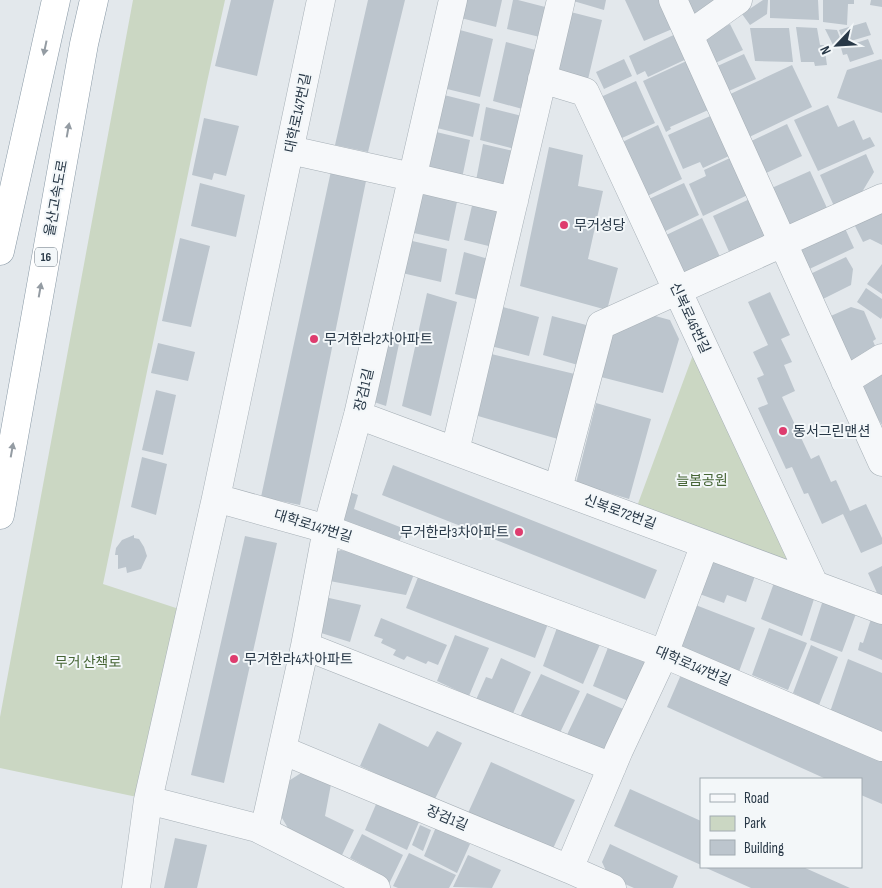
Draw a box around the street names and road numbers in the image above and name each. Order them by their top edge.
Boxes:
street label: 대학로147번길 [281,72,315,154]
street label: 울산고속도로 [41,158,71,238]
road number: 16 [35,248,57,266]
street label: 신복로46번길 [666,280,714,356]
street label: 장검1길 [351,367,377,413]
street label: 신복로72번길 [581,491,659,533]
street label: 대학로147번길 [272,506,354,546]
street label: 대학로147번길 [653,642,733,690]
street label: 장검1길 [424,802,470,834]

